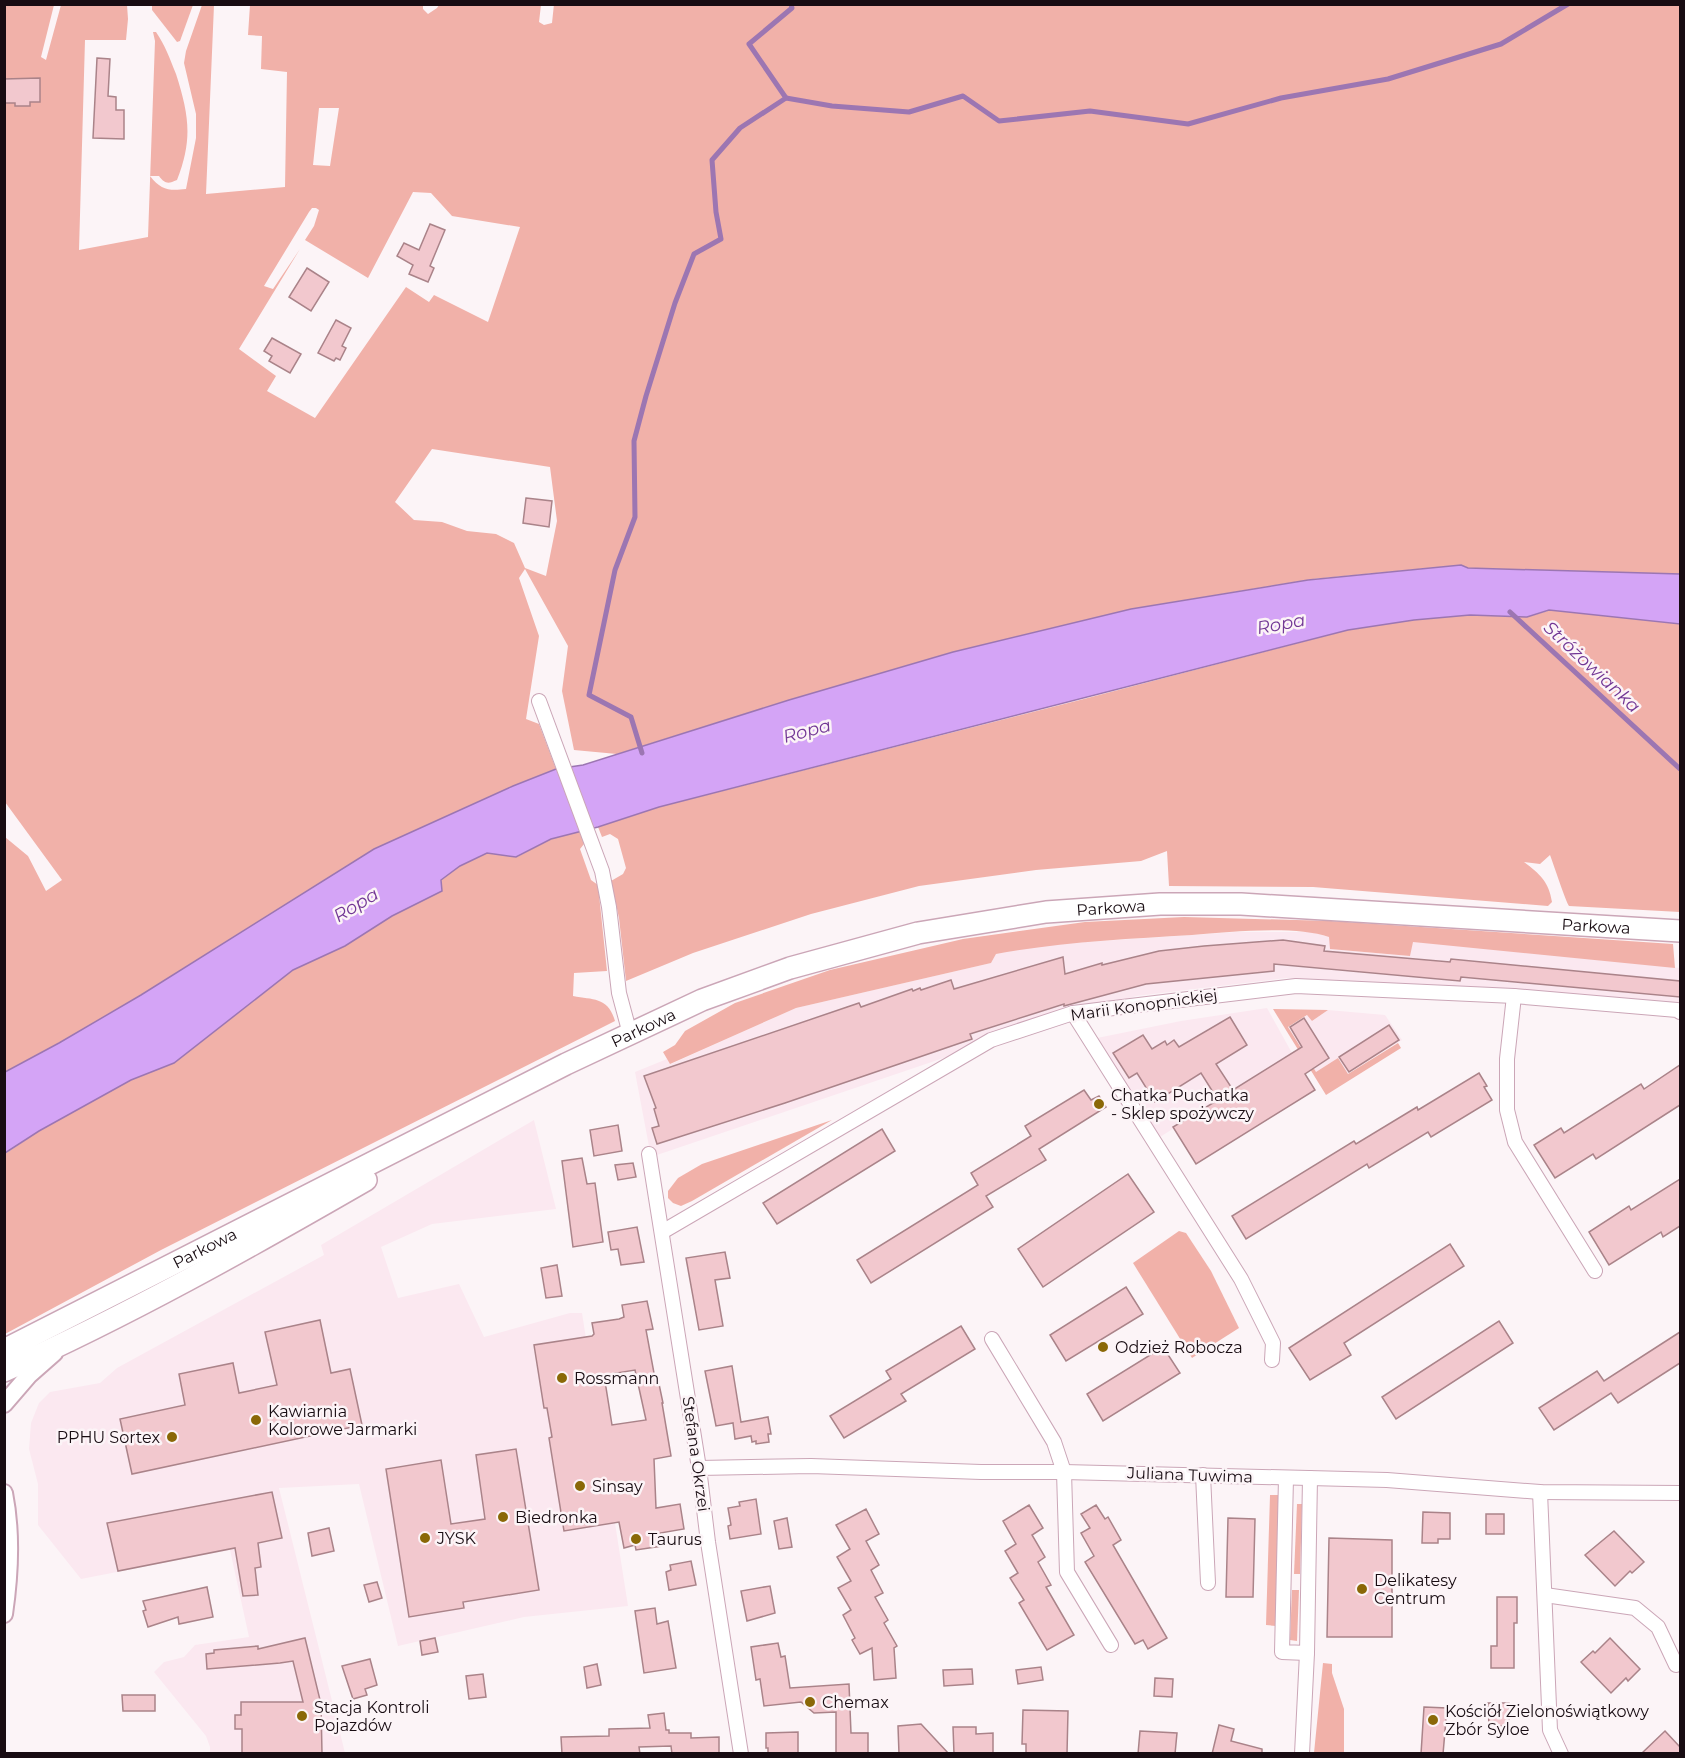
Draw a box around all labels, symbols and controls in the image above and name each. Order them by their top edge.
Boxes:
water label: Ropa [1255,609,1307,639]
water label: Stróżowianka [1539,617,1645,717]
water label: Ropa [781,714,833,748]
water label: Ropa [329,883,383,927]
street label: Parkowa [1076,896,1146,919]
street label: Parkowa [1561,914,1631,937]
street label: Marii Konopnickiej [1069,985,1219,1025]
street label: Parkowa [608,1004,679,1051]
place label: Chatka Puchatka - Sklep spożywczy [1111,1086,1254,1123]
marker: Chatka Puchatka - Sklep spożywczy [1092,1097,1106,1111]
street label: Parkowa [169,1224,240,1272]
place label: Odzież Robocza [1115,1338,1243,1357]
marker: Odzież Robocza [1096,1340,1110,1354]
place label: Rossmann [574,1369,659,1388]
marker: Rossmann [555,1371,569,1385]
street label: Stefana Okrzei [679,1395,713,1513]
place label: Kawiarnia Kolorowe Jarmarki [268,1402,417,1439]
marker: Kawiarnia Kolorowe Jarmarki [249,1413,263,1427]
place label: PPHU Sortex [57,1428,160,1447]
marker: PPHU Sortex [165,1430,179,1444]
street label: Juliana Tuwima [1126,1463,1253,1487]
place label: Sinsay [592,1477,643,1496]
marker: Sinsay [573,1479,587,1493]
place label: Biedronka [515,1508,598,1527]
marker: Biedronka [496,1510,510,1524]
place label: JYSK [436,1529,477,1548]
place label: Taurus [648,1530,702,1549]
marker: JYSK [418,1531,432,1545]
marker: Taurus [629,1532,643,1546]
place label: Delikatesy Centrum [1374,1571,1457,1608]
marker: Delikatesy Centrum [1355,1582,1369,1596]
place label: Chemax [822,1693,889,1712]
marker: Chemax [803,1695,817,1709]
place label: Stacja Kontroli Pojazdów [314,1698,430,1735]
place label: Kościół Zielonoświątkowy Zbór Syloe [1445,1702,1649,1739]
marker: Stacja Kontroli Pojazdów [295,1709,309,1723]
marker: Kościół Zielonoświątkowy Zbór Syloe [1426,1713,1440,1727]

